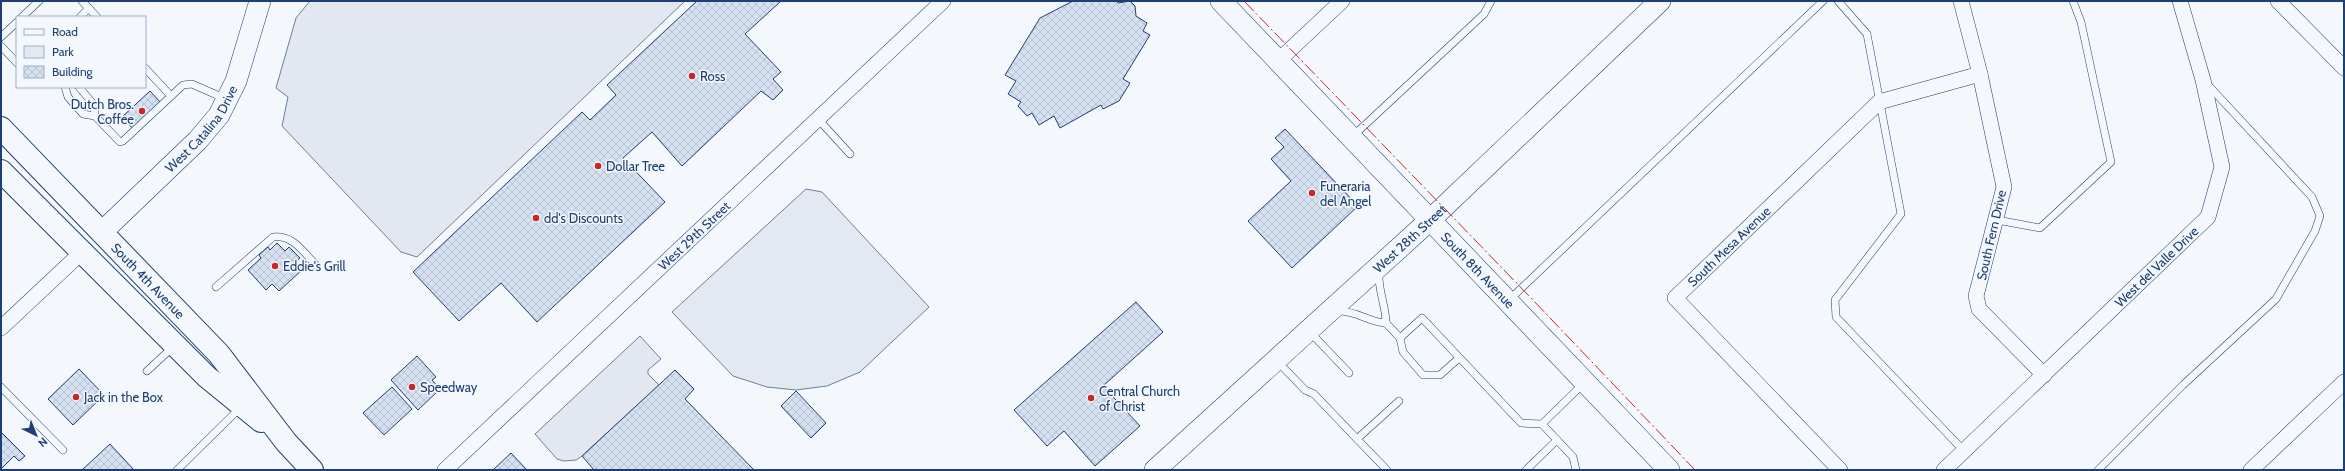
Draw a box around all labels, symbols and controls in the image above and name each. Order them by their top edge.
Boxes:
legend [16,16,146,88]
text: Road [52,24,78,39]
text: Park [52,44,74,59]
text: Building [52,64,94,79]
place label: Ross [700,68,726,84]
marker: Ross [687,71,697,81]
street label: West Catalina Drive [162,82,241,175]
place label: Dutch Bros. Coffee [71,96,134,127]
marker: Dutch Bros. Coffee [137,106,147,116]
place label: Dollar Tree [606,158,665,174]
marker: Dollar Tree [593,161,603,171]
place label: Funeraria del Angel [1320,178,1371,209]
marker: Funeraria del Angel [1307,188,1317,198]
street label: South Fern Drive [1973,188,2009,282]
street label: West 29th Street [655,197,734,273]
street label: West 28th Street [1369,201,1450,276]
street label: South Mesa Avenue [1684,203,1774,290]
place label: dd's Discounts [544,210,624,226]
marker: dd's Discounts [531,213,541,223]
street label: West del Valle Drive [2111,223,2202,310]
street label: South 8th Avenue [1438,229,1518,312]
street label: South 4th Avenue [108,239,189,322]
place label: Eddie's Grill [283,258,346,274]
marker: Eddie's Grill [270,261,280,271]
place label: Speedway [420,379,478,395]
marker: Speedway [407,382,417,392]
place label: Central Church of Christ [1099,383,1180,414]
place label: Jack in the Box [83,389,164,405]
marker: Jack in the Box [71,392,81,402]
marker: Central Church of Christ [1086,393,1096,403]
north arrow [16,415,56,455]
text: N [35,435,50,450]

